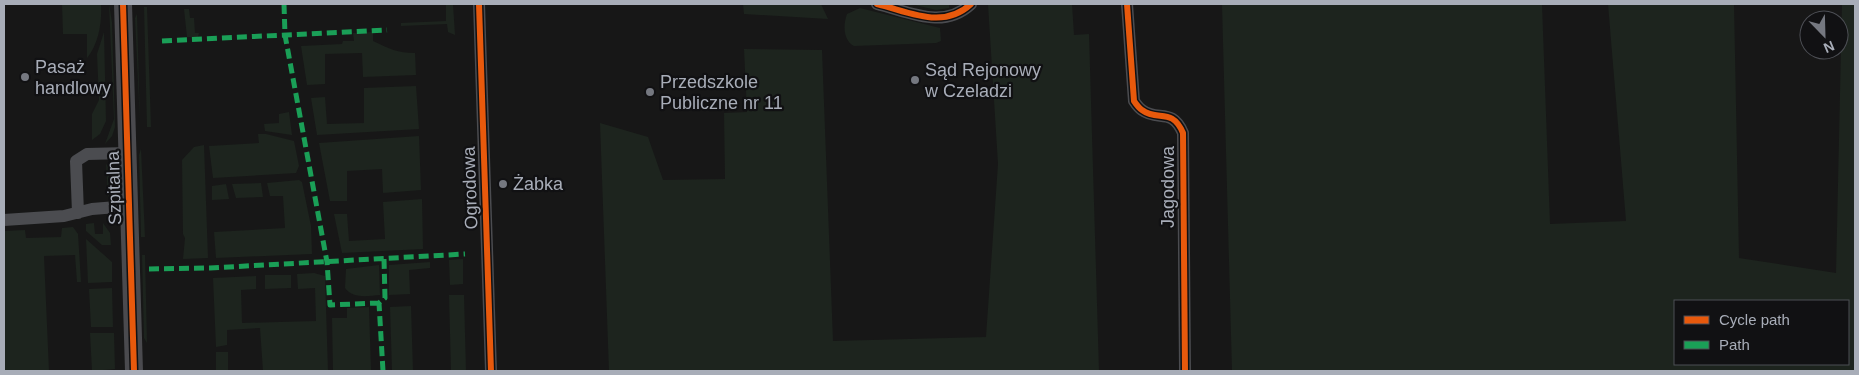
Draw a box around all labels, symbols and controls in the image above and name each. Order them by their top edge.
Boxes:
north arrow [1799,10,1849,60]
text: N [1821,38,1837,56]
place label: Pasaż handlowy [35,57,111,98]
place label: Sąd Rejonowy w Czeladzi [924,60,1041,101]
marker: Pasaż handlowy [19,71,31,83]
place label: Przedszkole Publiczne nr 11 [660,72,783,113]
marker: Sąd Rejonowy w Czeladzi [909,74,921,86]
marker: Przedszkole Publiczne nr 11 [644,86,656,98]
street label: Ogrodowa [459,145,481,230]
street label: Jagodowa [1158,145,1178,228]
street label: Szpitalna [103,150,125,225]
place label: Żabka [513,174,564,194]
marker: Żabka [497,178,509,190]
legend [1674,300,1849,365]
text: Cycle path [1719,311,1790,328]
text: Path [1719,336,1750,353]

